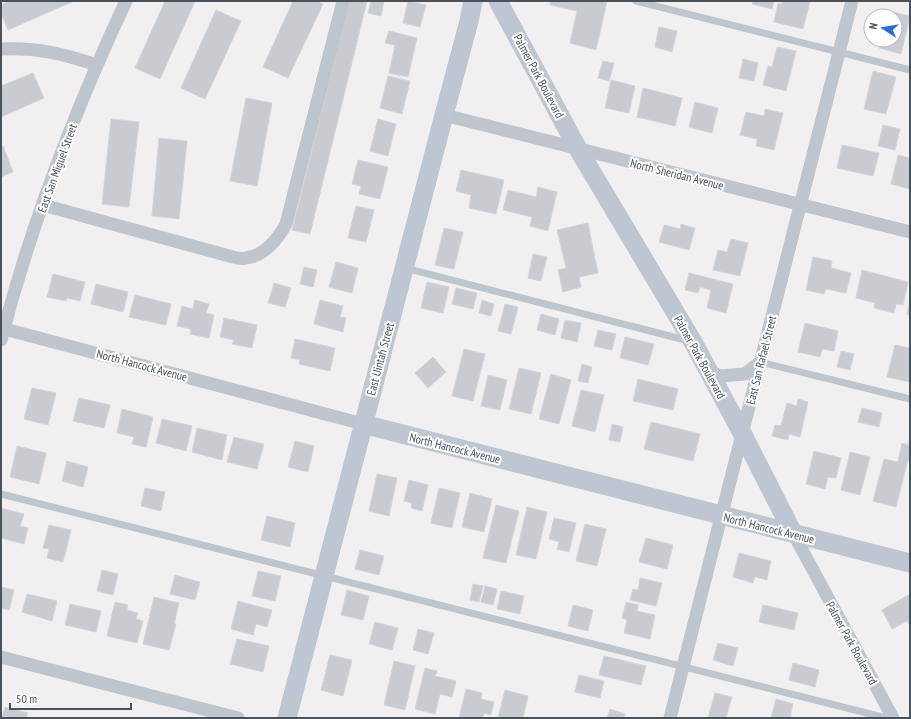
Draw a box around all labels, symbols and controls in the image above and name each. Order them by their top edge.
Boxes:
north arrow [863,8,903,48]
text: N [866,22,881,30]
street label: Palmer Park Boulevard [511,31,567,121]
street label: East San Miguel Street [34,121,80,214]
street label: North Sheridan Avenue [629,155,725,193]
street label: Palmer Park Boulevard [671,313,729,401]
street label: East San Rafael Street [743,313,779,406]
street label: East Uintah Street [363,320,397,397]
street label: North Hancock Avenue [95,346,189,384]
street label: North Hancock Avenue [408,429,502,467]
street label: North Hancock Avenue [722,509,816,547]
street label: Palmer Park Boulevard [823,599,881,687]
scale bar [10,685,131,711]
text: 50 m [16,691,37,706]

